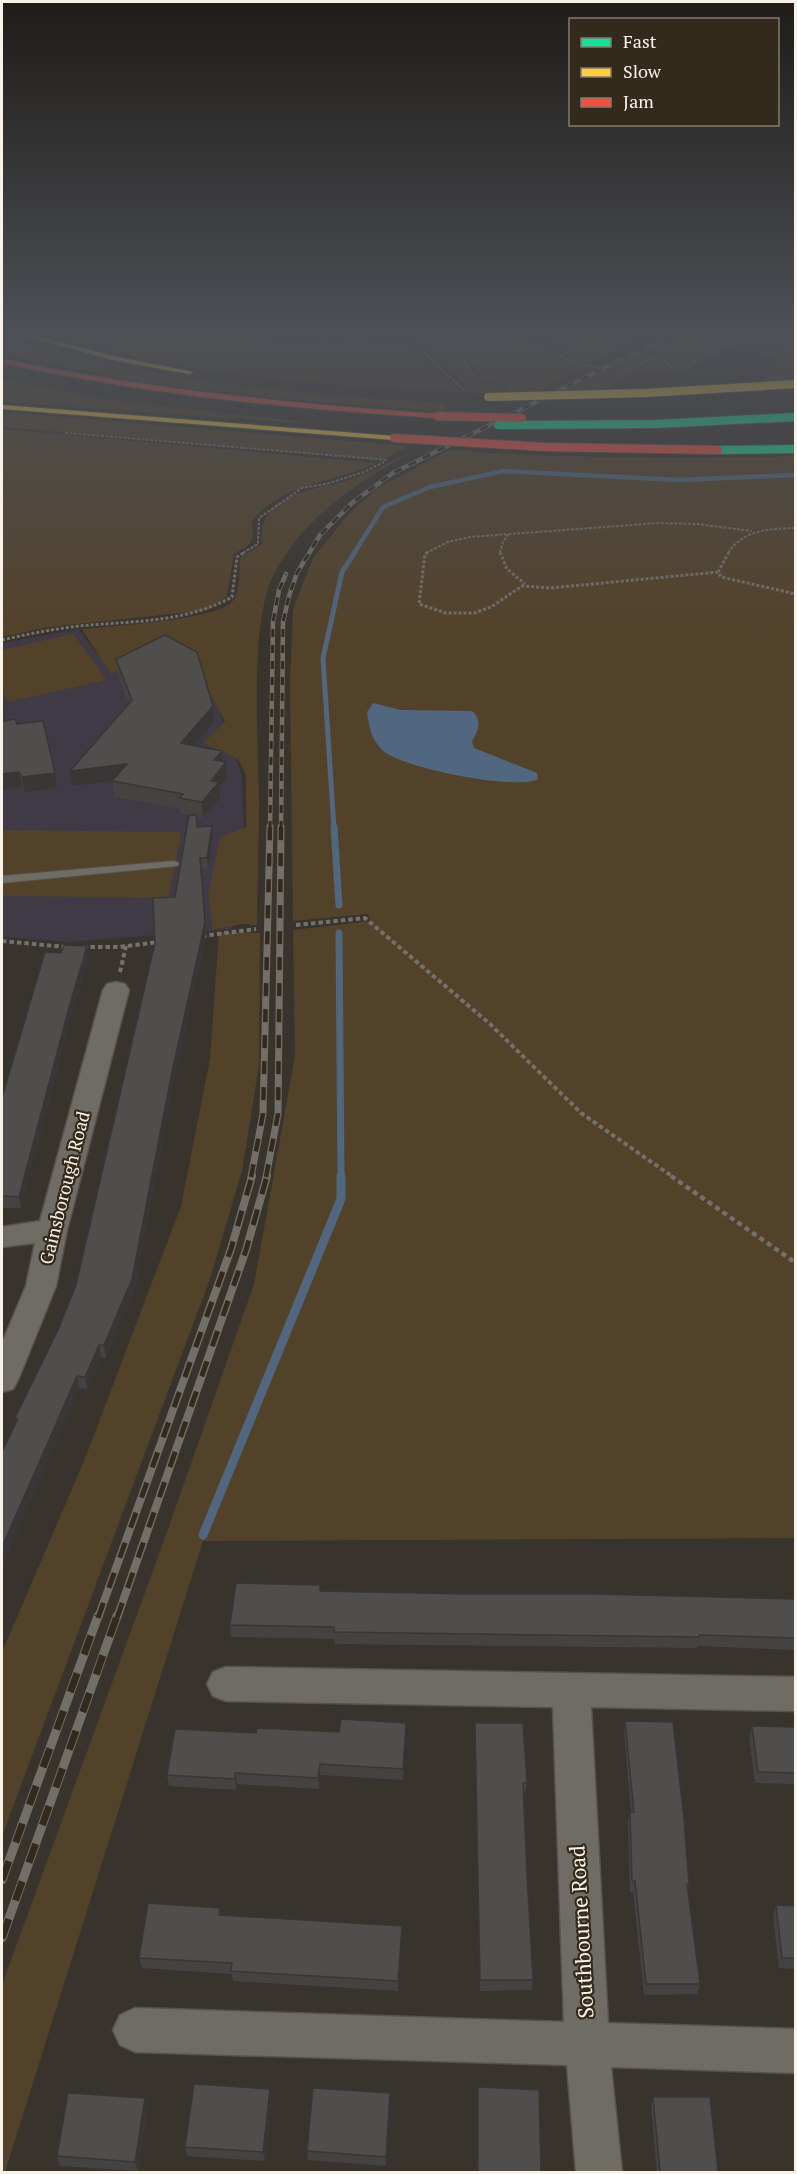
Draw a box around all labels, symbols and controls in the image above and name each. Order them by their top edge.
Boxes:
legend [569,18,779,126]
text: Fast [623,29,657,53]
text: Slow [623,59,662,83]
text: Jam [623,89,654,113]
street label: Gainsborough Road [33,1109,95,1267]
street label: Southbourne Road [562,1844,600,2019]

